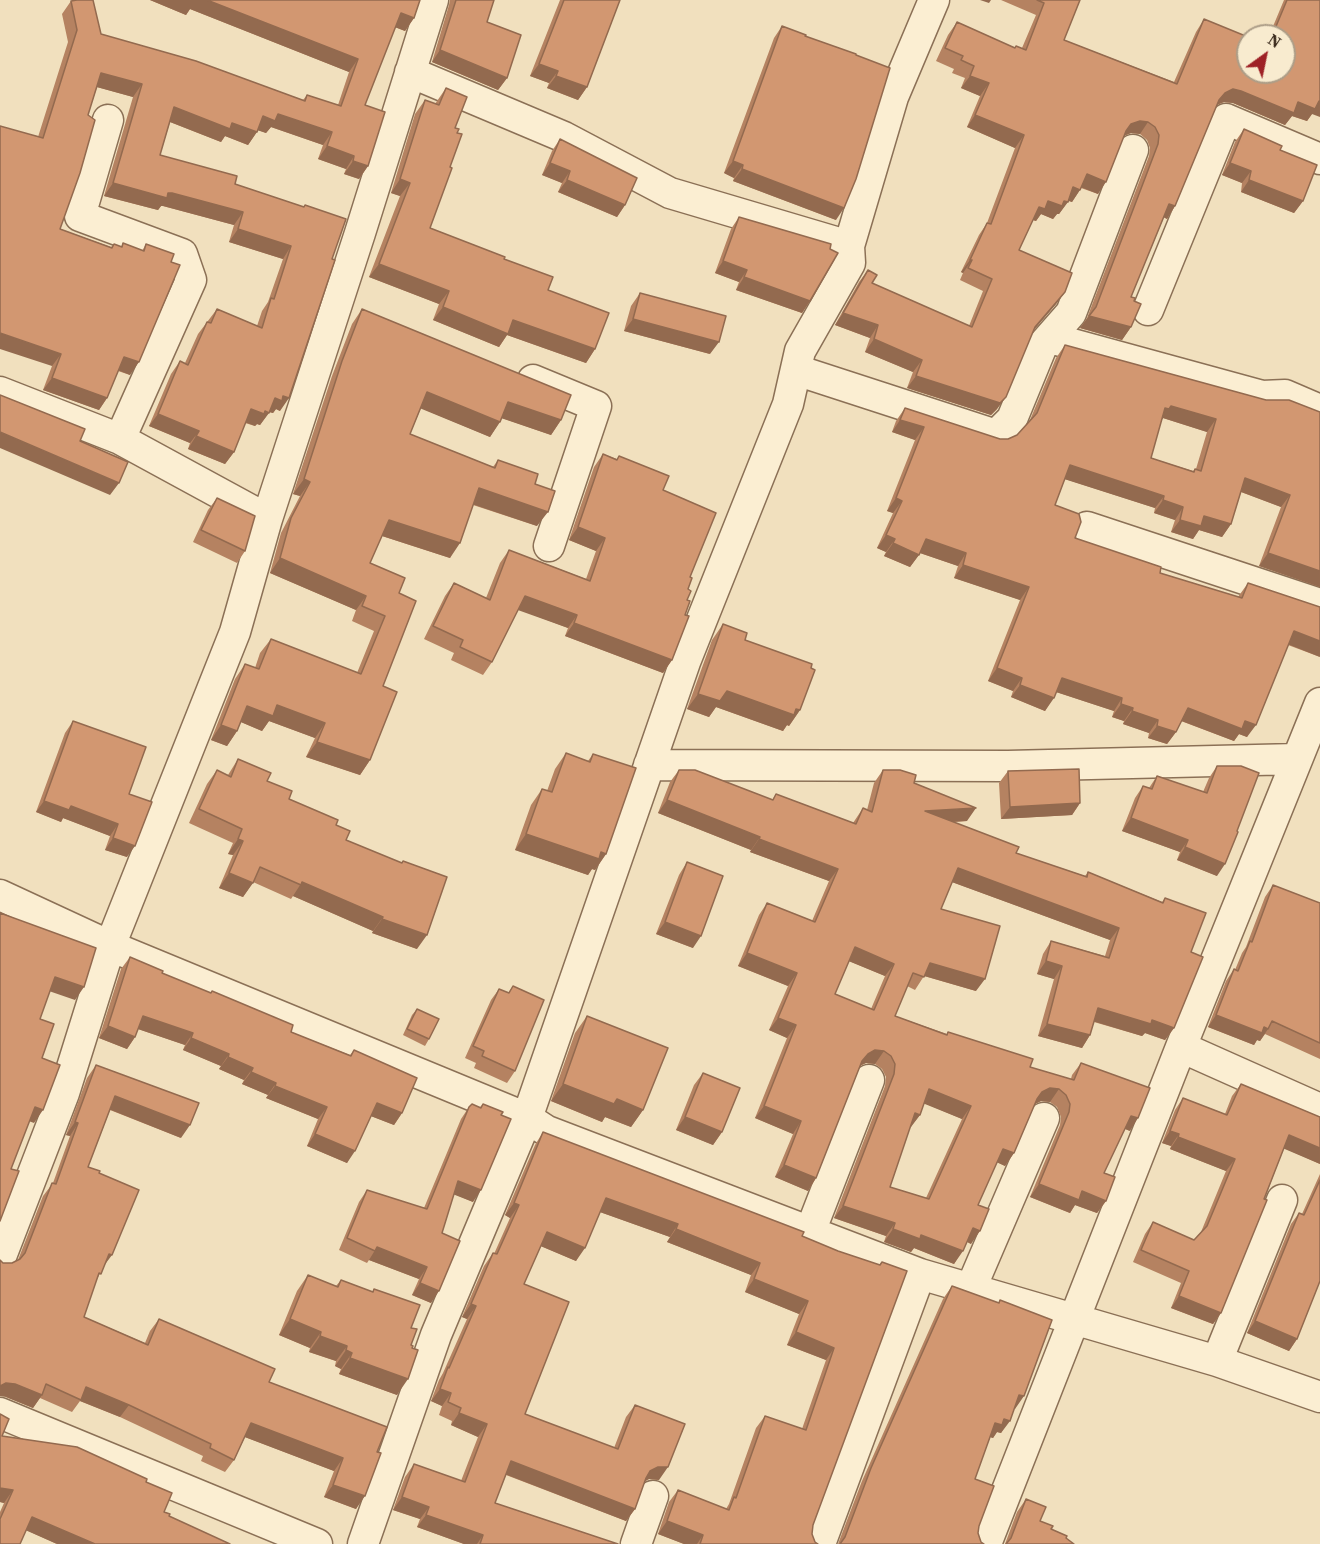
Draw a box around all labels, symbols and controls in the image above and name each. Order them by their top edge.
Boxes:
north arrow [1236,24,1296,84]
text: N [1264,28,1286,53]

